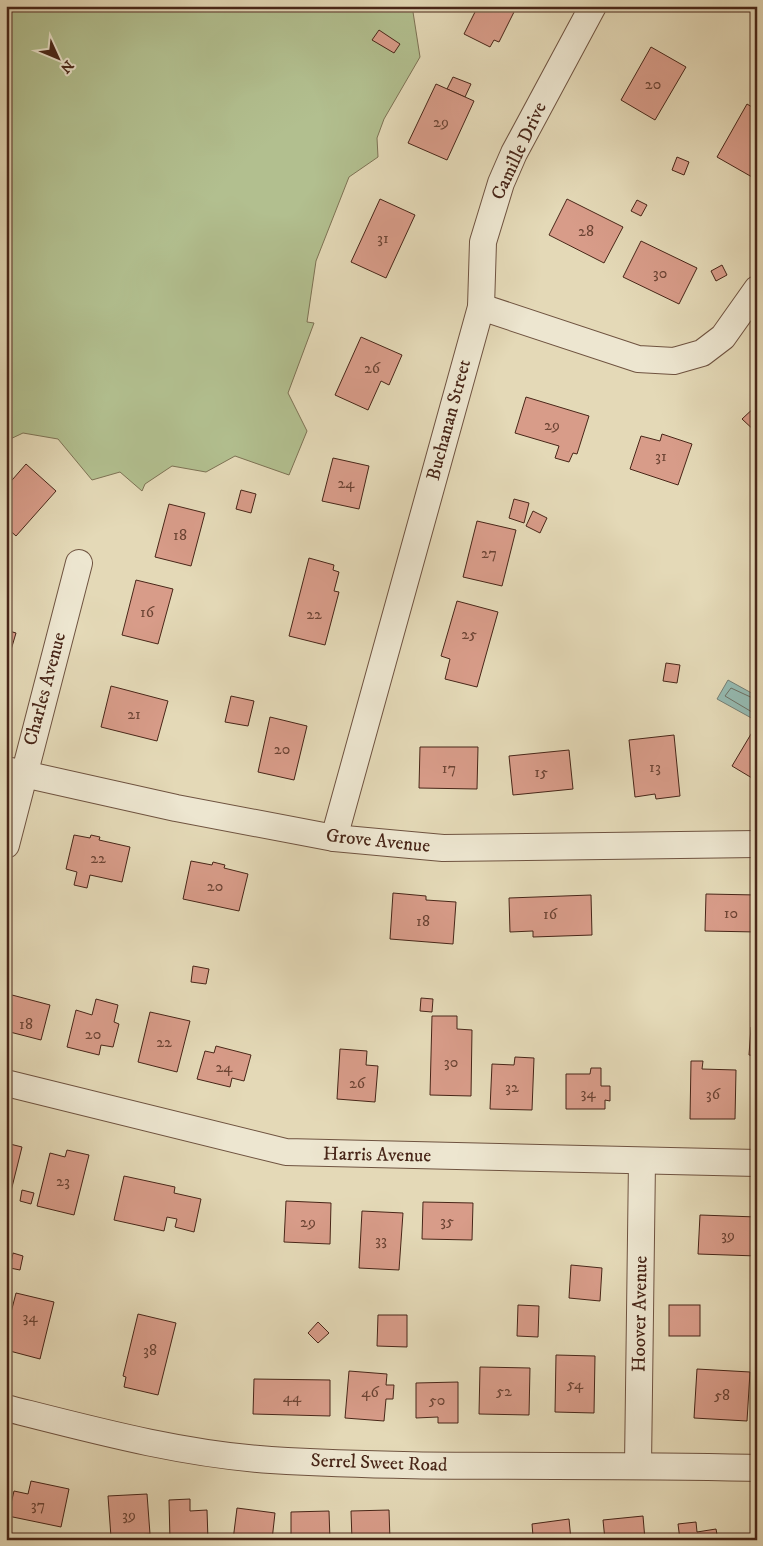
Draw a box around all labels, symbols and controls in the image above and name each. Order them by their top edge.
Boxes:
north arrow [32,32,82,82]
text: N [56,56,77,77]
house number: 20 [645,74,661,94]
street label: Camille Drive [486,98,552,204]
house number: 29 [433,112,449,132]
house number: 28 [578,221,594,241]
house number: 31 [377,228,389,248]
house number: 30 [653,263,667,283]
street label: Buchanan Street [422,357,476,483]
house number: 26 [364,358,381,378]
house number: 29 [544,415,560,435]
house number: 31 [655,446,667,466]
house number: 24 [337,473,355,493]
house number: 18 [173,525,187,545]
house number: 27 [481,543,497,563]
house number: 16 [140,602,155,622]
house number: 22 [306,604,322,624]
house number: 25 [461,624,477,644]
street label: Charles Avenue [19,630,71,748]
house number: 21 [127,704,141,724]
house number: 20 [274,739,290,759]
house number: 13 [649,757,661,777]
house number: 17 [442,758,456,778]
house number: 15 [534,762,548,782]
street label: Grove Avenue [325,824,431,858]
house number: 22 [90,848,106,868]
house number: 20 [207,876,223,896]
house number: 10 [724,903,738,923]
house number: 16 [543,904,558,924]
house number: 18 [416,911,430,931]
house number: 18 [19,1014,33,1034]
house number: 20 [85,1024,101,1044]
house number: 22 [156,1032,172,1052]
house number: 30 [444,1052,458,1072]
house number: 24 [215,1057,233,1077]
house number: 26 [349,1073,366,1093]
house number: 32 [505,1077,519,1097]
house number: 34 [580,1083,596,1103]
house number: 36 [706,1084,721,1104]
street label: Harris Avenue [323,1143,431,1167]
house number: 23 [56,1171,70,1191]
house number: 35 [440,1211,454,1231]
house number: 29 [300,1212,316,1232]
house number: 39 [721,1225,735,1245]
house number: 33 [375,1230,387,1250]
street label: Hoover Avenue [627,1256,653,1372]
house number: 34 [22,1307,38,1327]
house number: 38 [143,1340,157,1360]
house number: 54 [567,1374,584,1394]
house number: 52 [496,1381,512,1401]
house number: 46 [361,1382,379,1402]
house number: 58 [714,1385,730,1405]
house number: 44 [283,1387,302,1407]
house number: 50 [429,1390,445,1410]
street label: Serrel Sweet Road [310,1449,448,1477]
house number: 37 [31,1495,45,1515]
house number: 39 [122,1505,136,1525]

